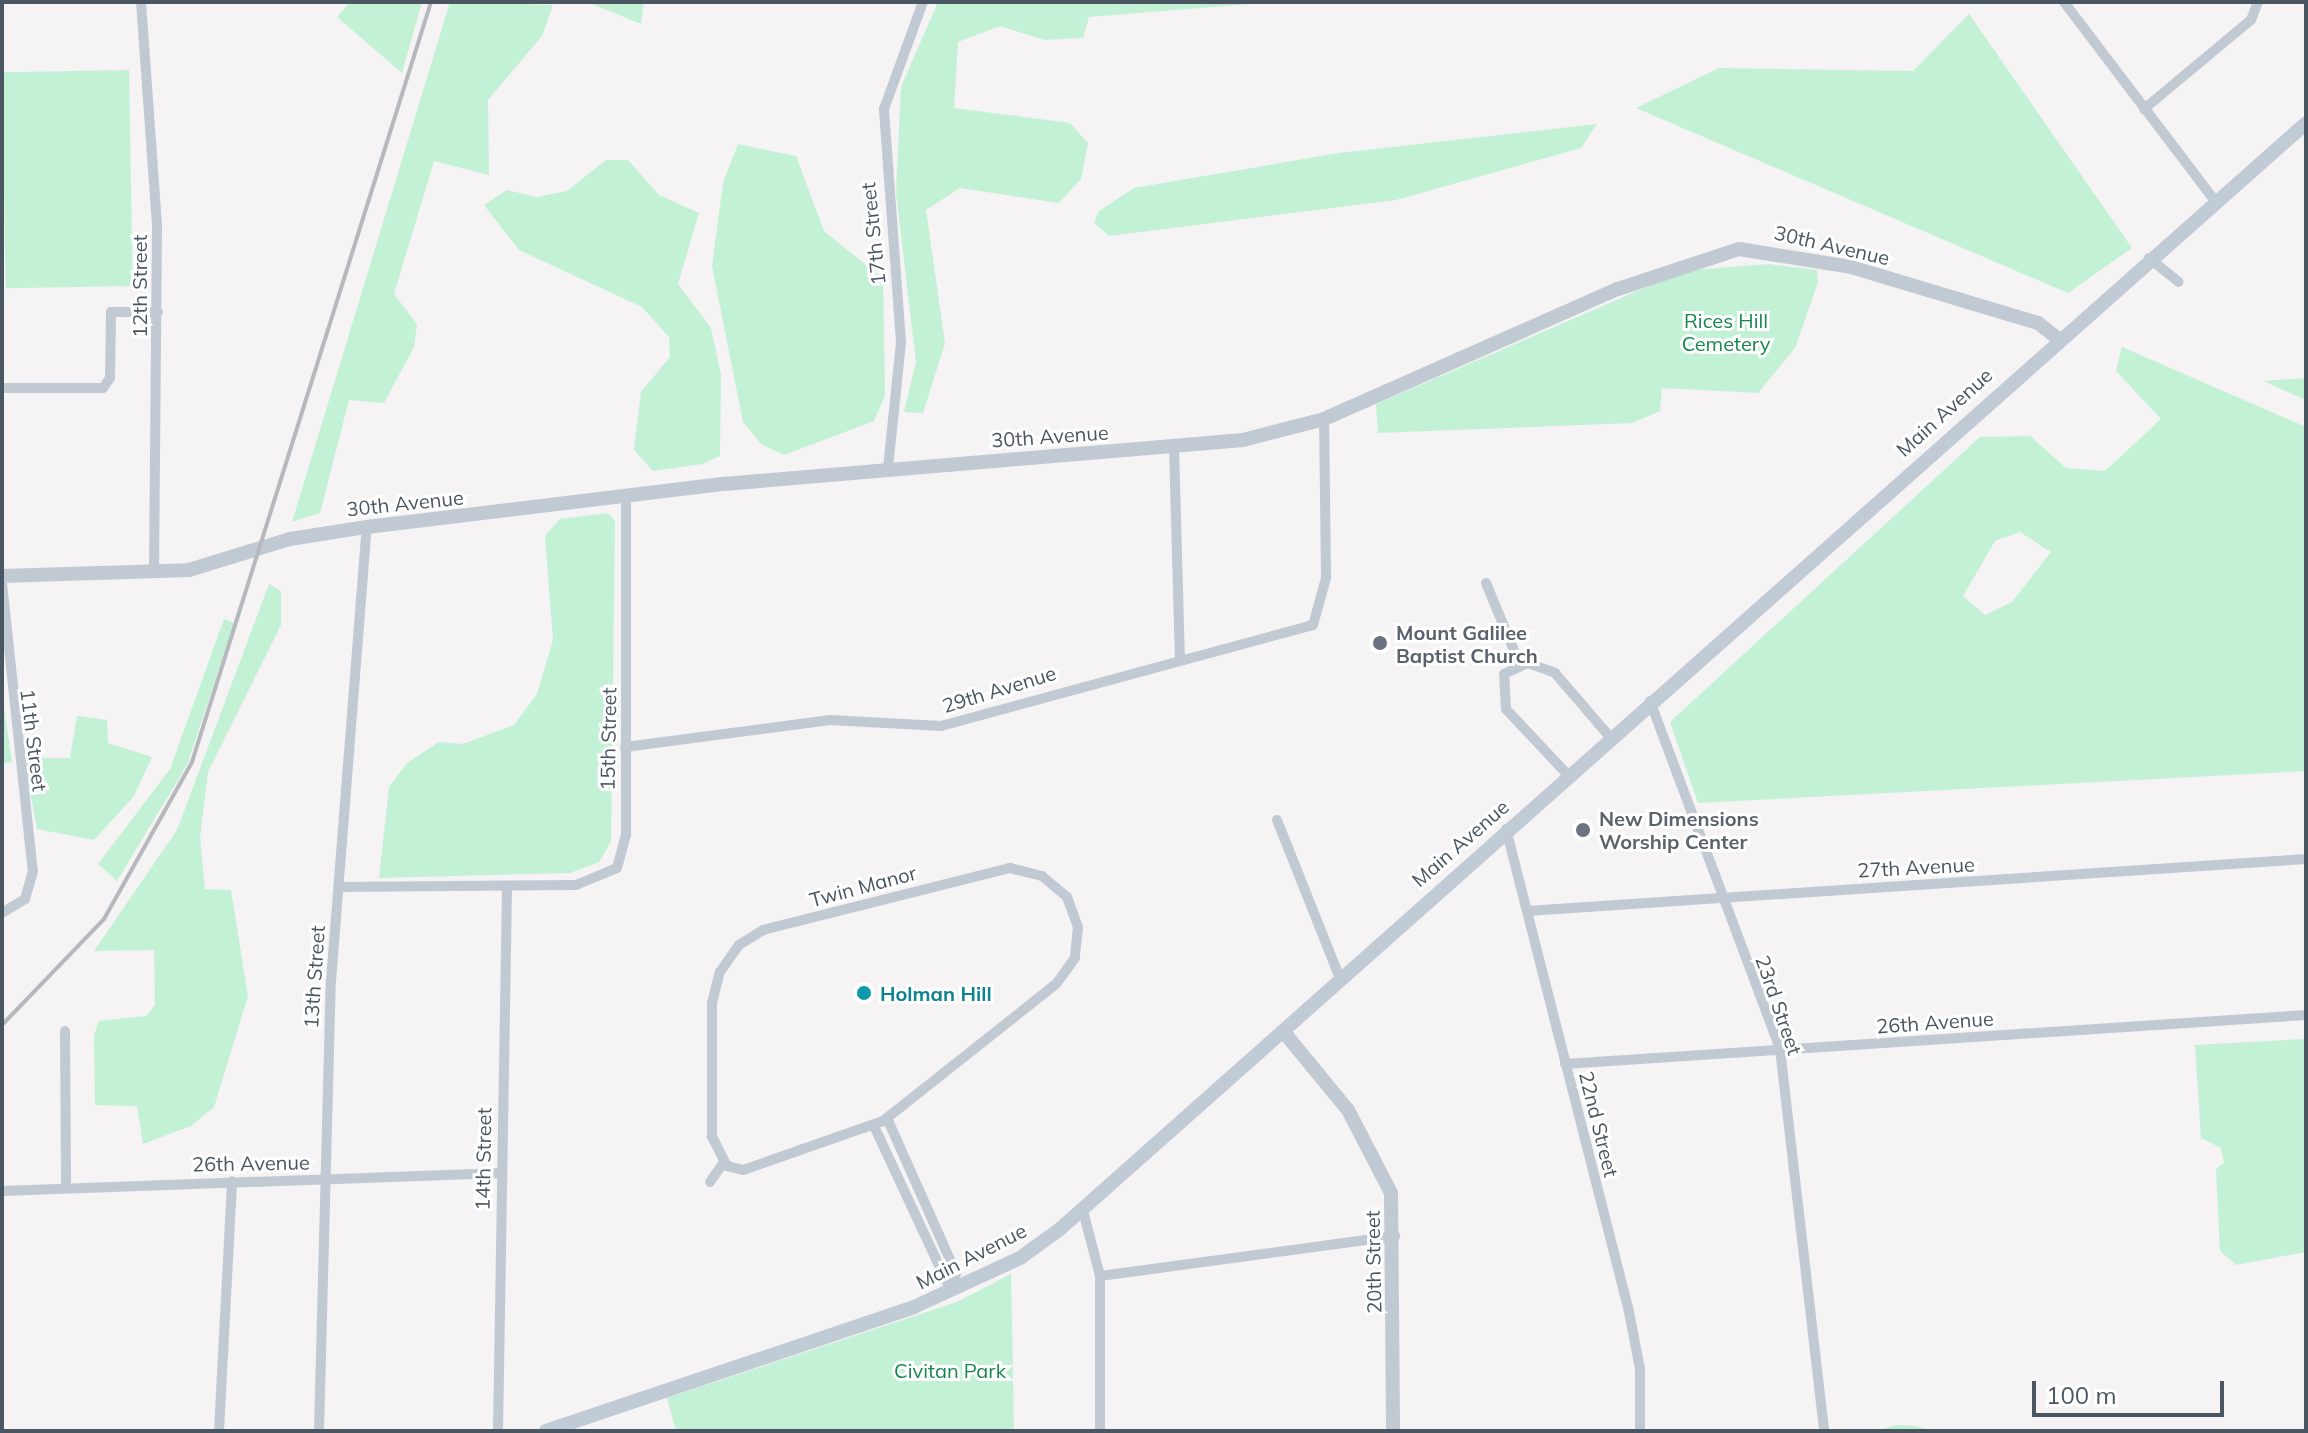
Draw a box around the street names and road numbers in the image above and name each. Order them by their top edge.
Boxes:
street label: 17th Street [856,181,890,287]
street label: 30th Avenue [1772,220,1892,270]
street label: 12th Street [127,234,151,338]
street label: Main Avenue [1891,363,1997,461]
street label: 30th Avenue [991,420,1109,452]
street label: 30th Avenue [345,485,465,521]
street label: 29th Avenue [939,660,1059,718]
street label: 11th Street [16,687,52,793]
street label: 15th Street [595,687,621,791]
street label: Main Avenue [1407,794,1513,892]
street label: 27th Avenue [1857,852,1975,882]
street label: Twin Manor [807,860,919,912]
street label: 13th Street [298,925,330,1029]
street label: 23rd Street [1751,952,1807,1058]
street label: 26th Avenue [1876,1006,1994,1038]
street label: 22nd Street [1574,1069,1624,1179]
street label: 14th Street [470,1107,496,1211]
street label: 26th Avenue [192,1150,310,1176]
street label: 20th Street [1360,1210,1386,1314]
street label: Main Avenue [912,1218,1030,1294]

